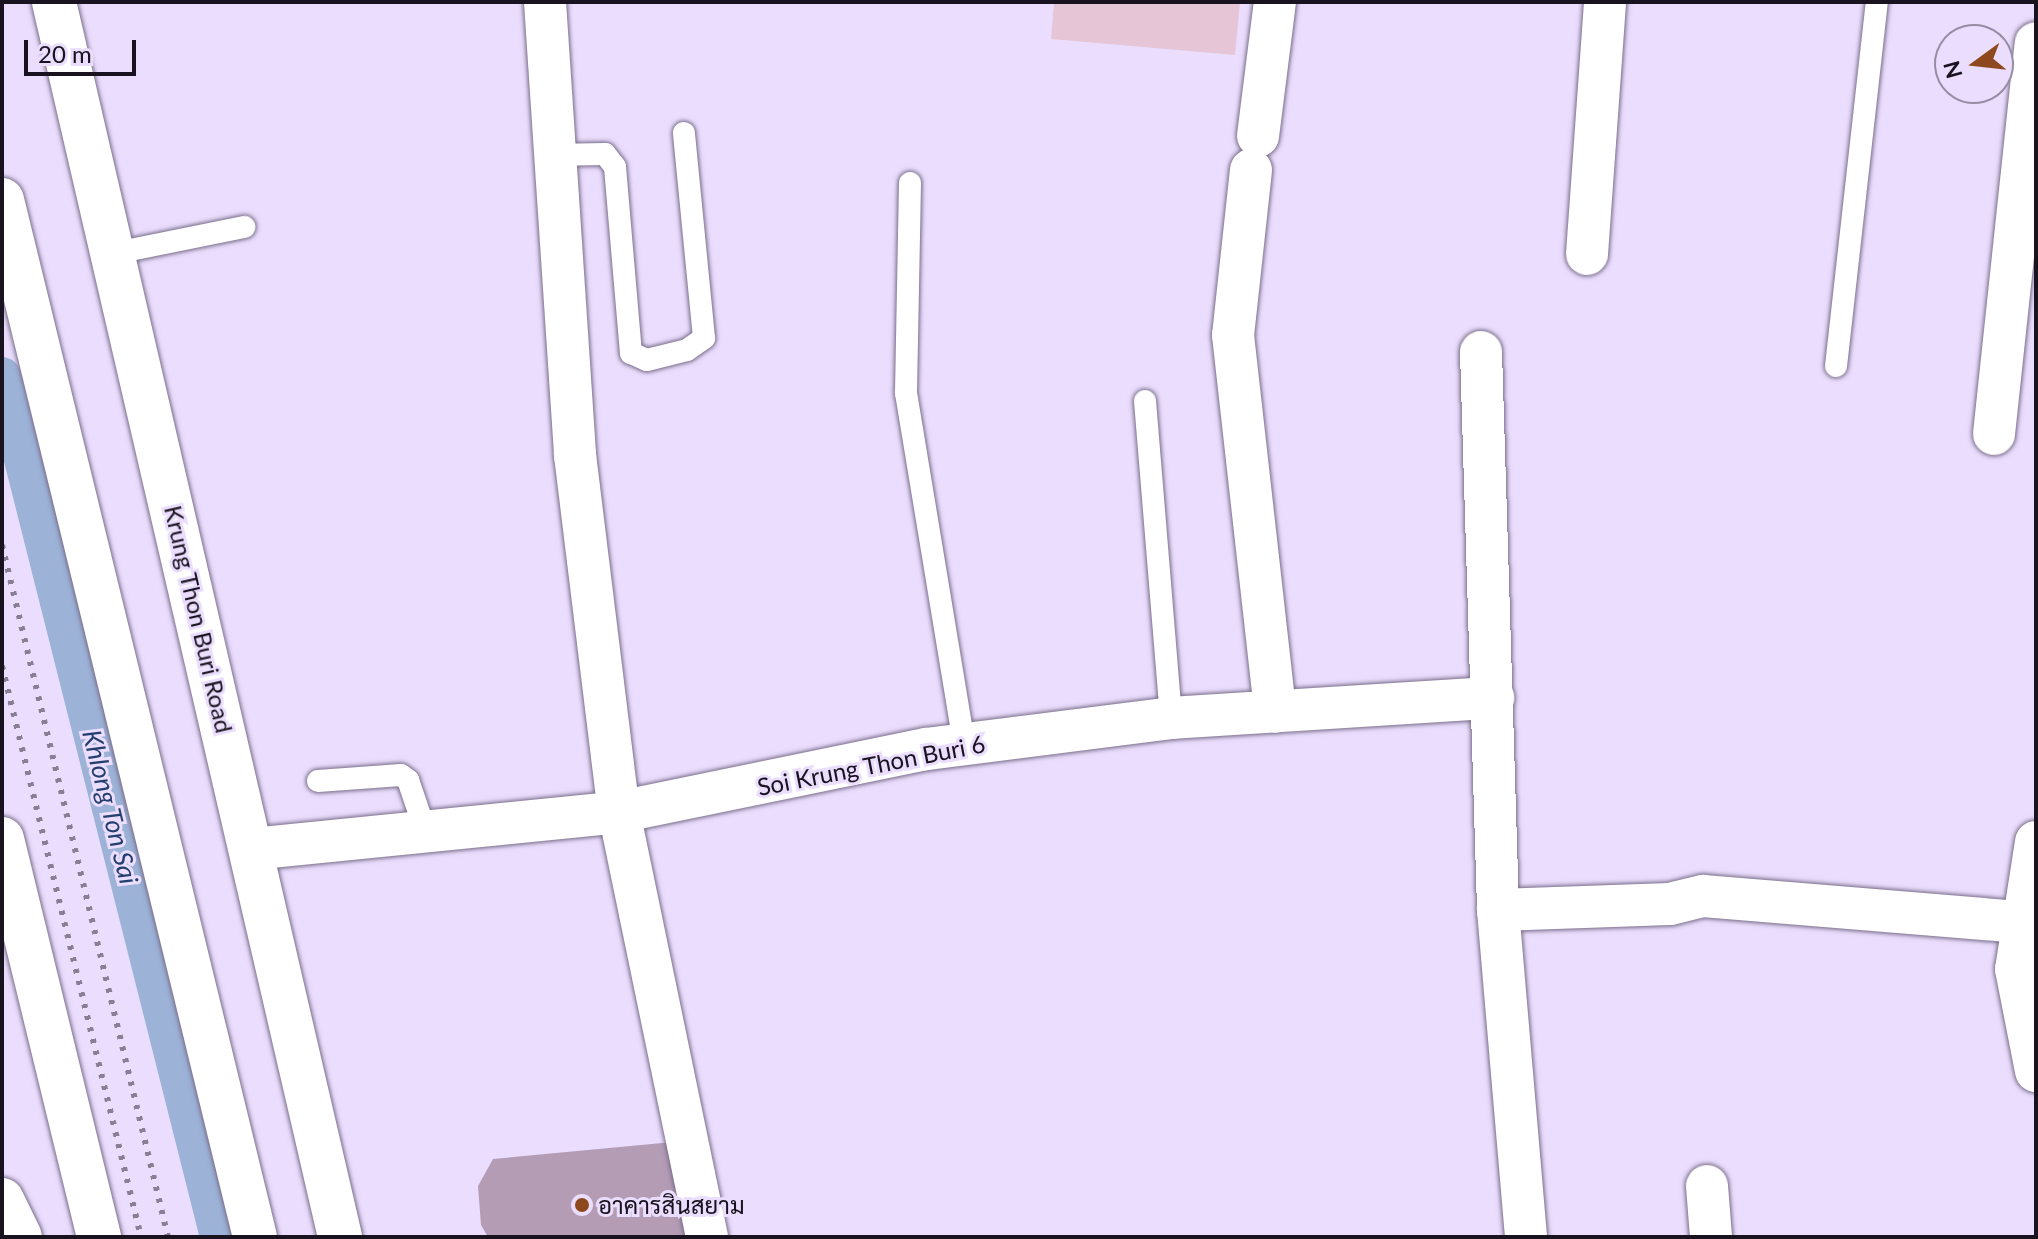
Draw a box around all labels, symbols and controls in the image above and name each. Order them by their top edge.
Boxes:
scale bar [28,24,140,74]
north arrow [1934,24,2014,104]
text: 20 m [38,39,92,68]
text: N [1937,58,1968,82]
street label: Krung Thon Buri Road [159,502,239,736]
water label: Khlong Ton Sai [76,726,144,888]
street label: Soi Krung Thon Buri 6 [754,729,988,801]
place label: อาคารสินสยาม [598,1191,745,1219]
marker: อาคารสินสยาม [573,1196,591,1214]

